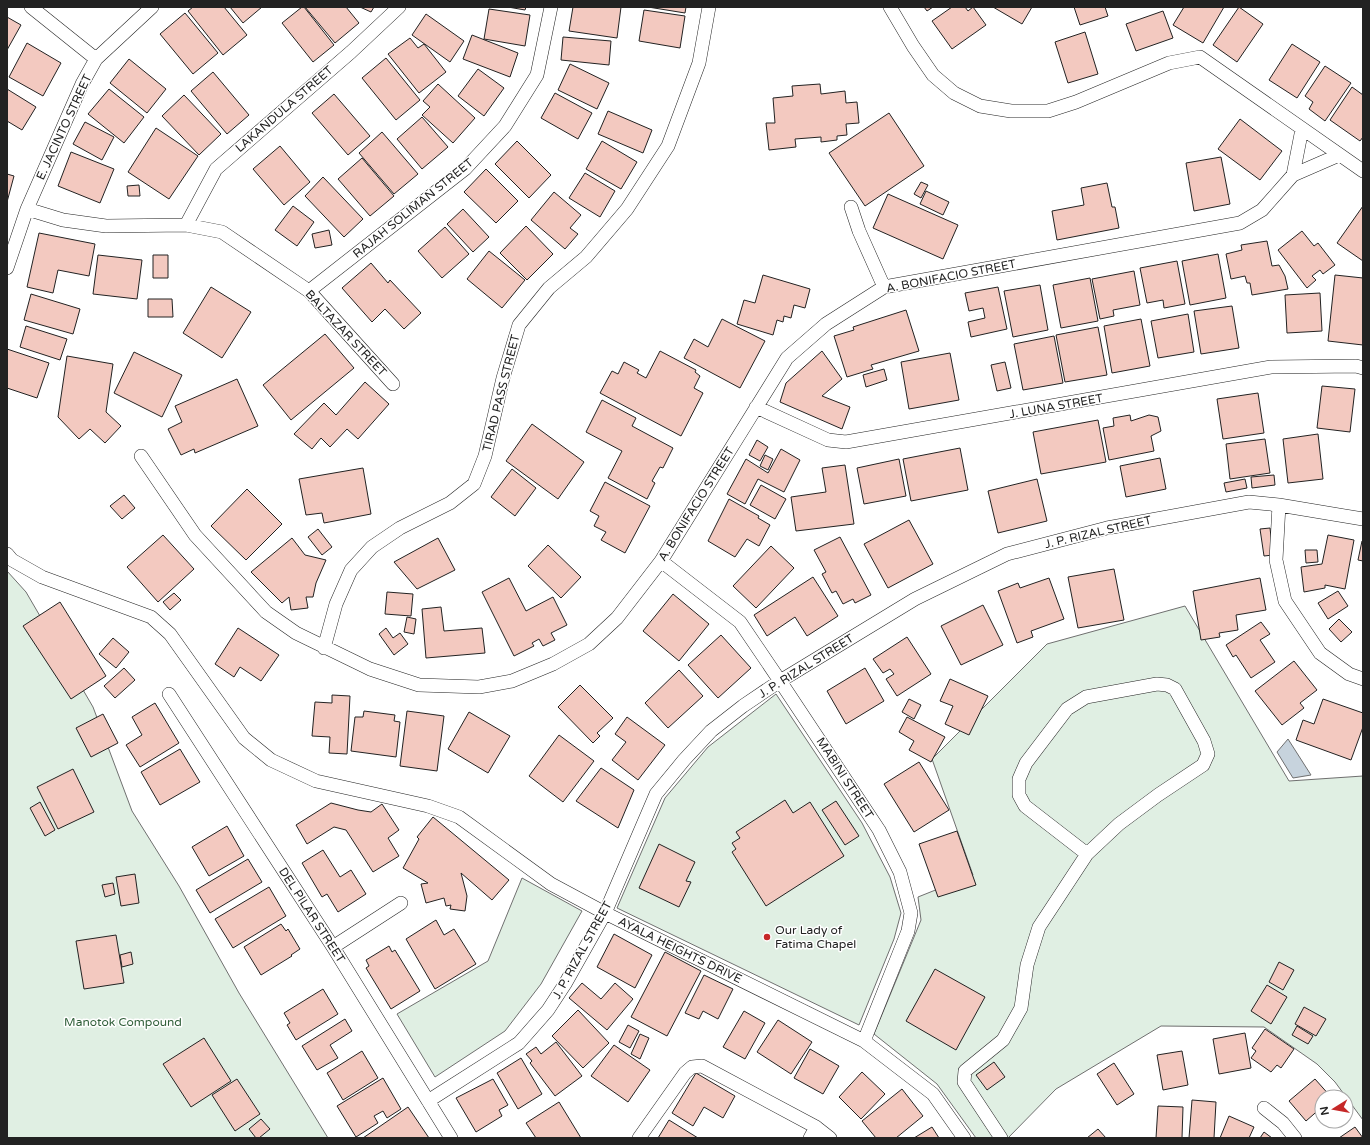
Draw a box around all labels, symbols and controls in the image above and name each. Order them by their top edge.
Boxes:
street label: LAKANDULA STREET [233,62,336,155]
street label: E. JACINTO STREET [33,71,95,182]
street label: RAJAH SOLIMAN STREET [350,155,476,261]
street label: A. BONIFACIO STREET [885,256,1018,295]
street label: BALTAZAR STREET [302,287,390,379]
street label: TIRAD PASS STREET [480,332,522,453]
street label: J. LUNA STREET [1008,391,1105,421]
street label: A. BONIFACIO STREET [655,444,737,564]
street label: J. P. RIZAL STREET [1043,513,1153,551]
street label: J. P. RIZAL STREET [756,631,857,701]
street label: MABINI STREET [814,735,877,822]
street label: DEL PILAR STREET [276,865,348,966]
street label: J. P. RIZAL STREET [549,898,615,1001]
street label: AYALA HEIGHTS DRIVE [616,914,744,986]
place label: Our Lady of Fatima Chapel [775,923,856,951]
marker: Our Lady of Fatima Chapel [762,932,772,942]
park label: Manotok Compound [64,1015,182,1029]
north arrow [1314,1089,1354,1129]
text: N [1317,1105,1332,1116]

